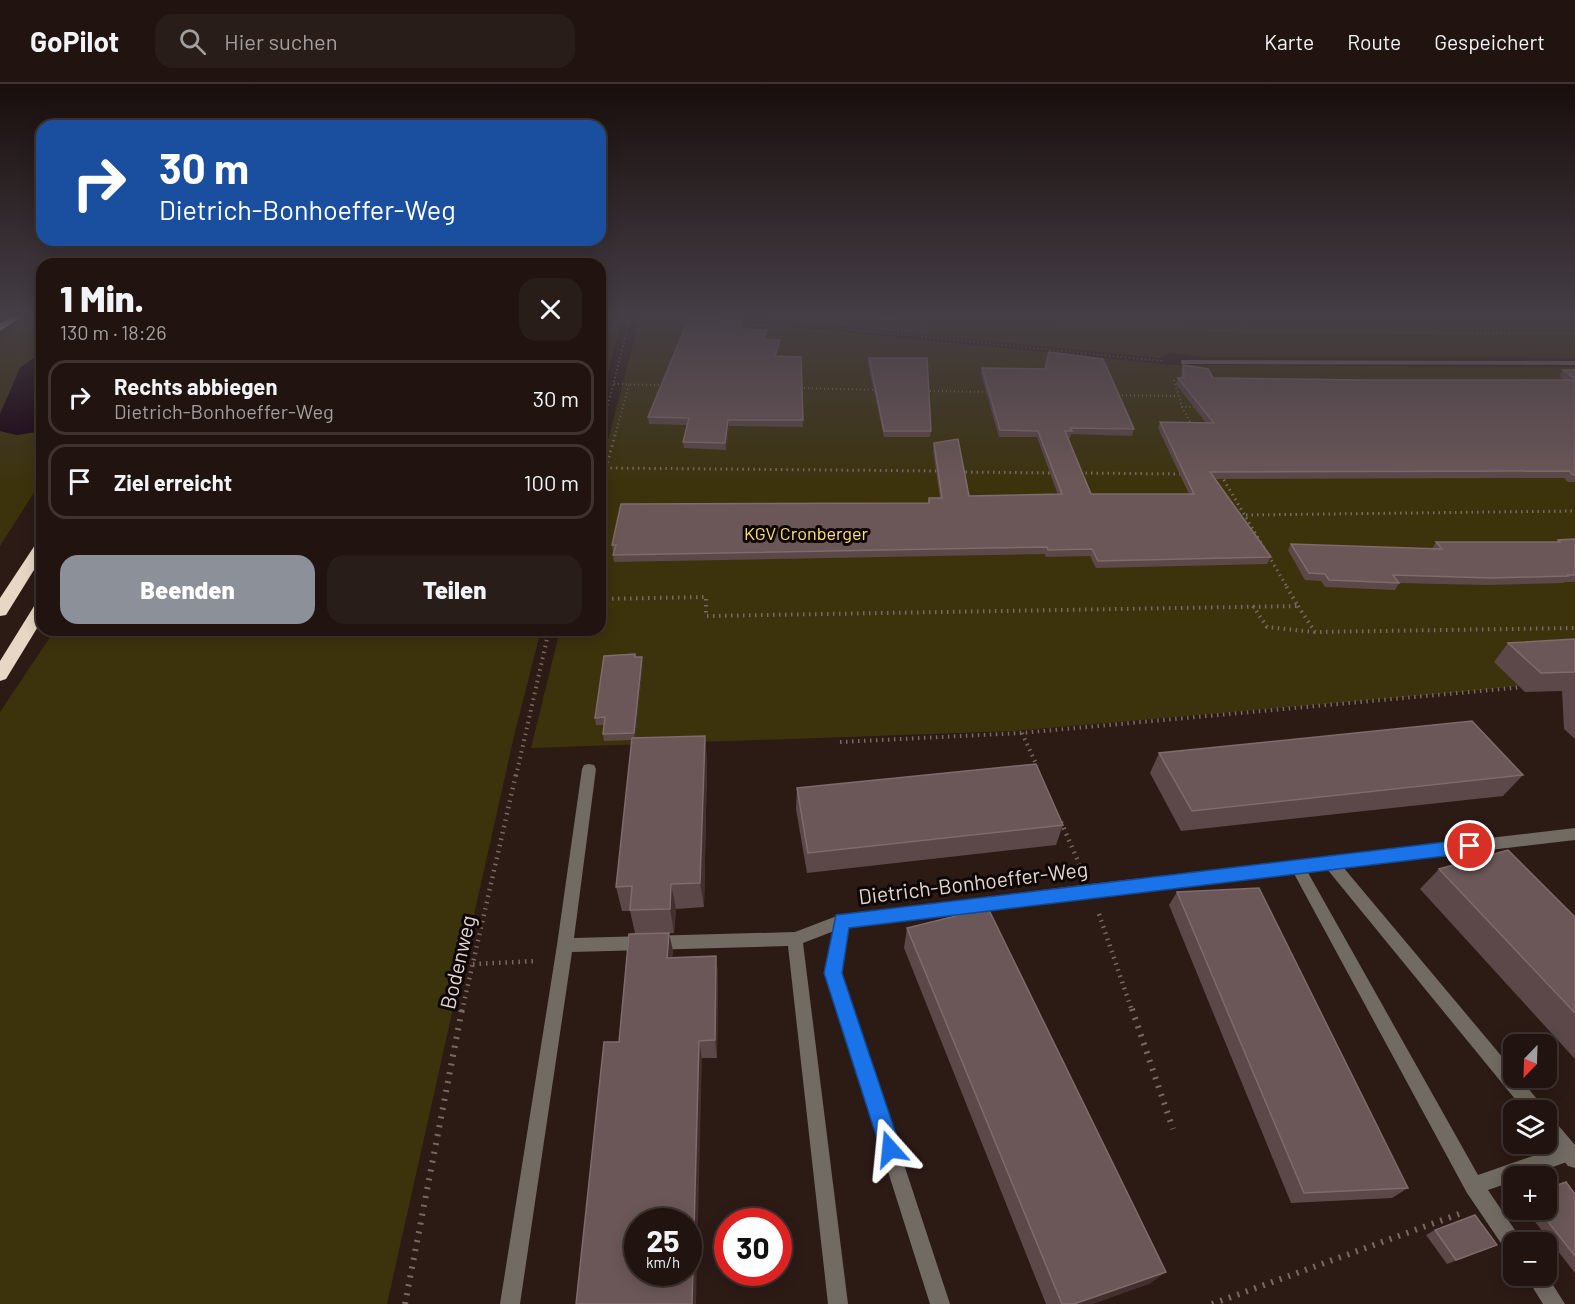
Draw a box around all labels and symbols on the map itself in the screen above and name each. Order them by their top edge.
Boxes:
park label: KGV Cronberger [744,522,869,544]
pin [1444,820,1495,871]
street label: Dietrich-Bonhoeffer-Weg [857,856,1089,908]
street label: Bodenweg [434,913,480,1011]
north arrow [1503,1034,1557,1088]
position arrow [858,1117,922,1181]
speed limit sign: 30 [714,1208,792,1286]

